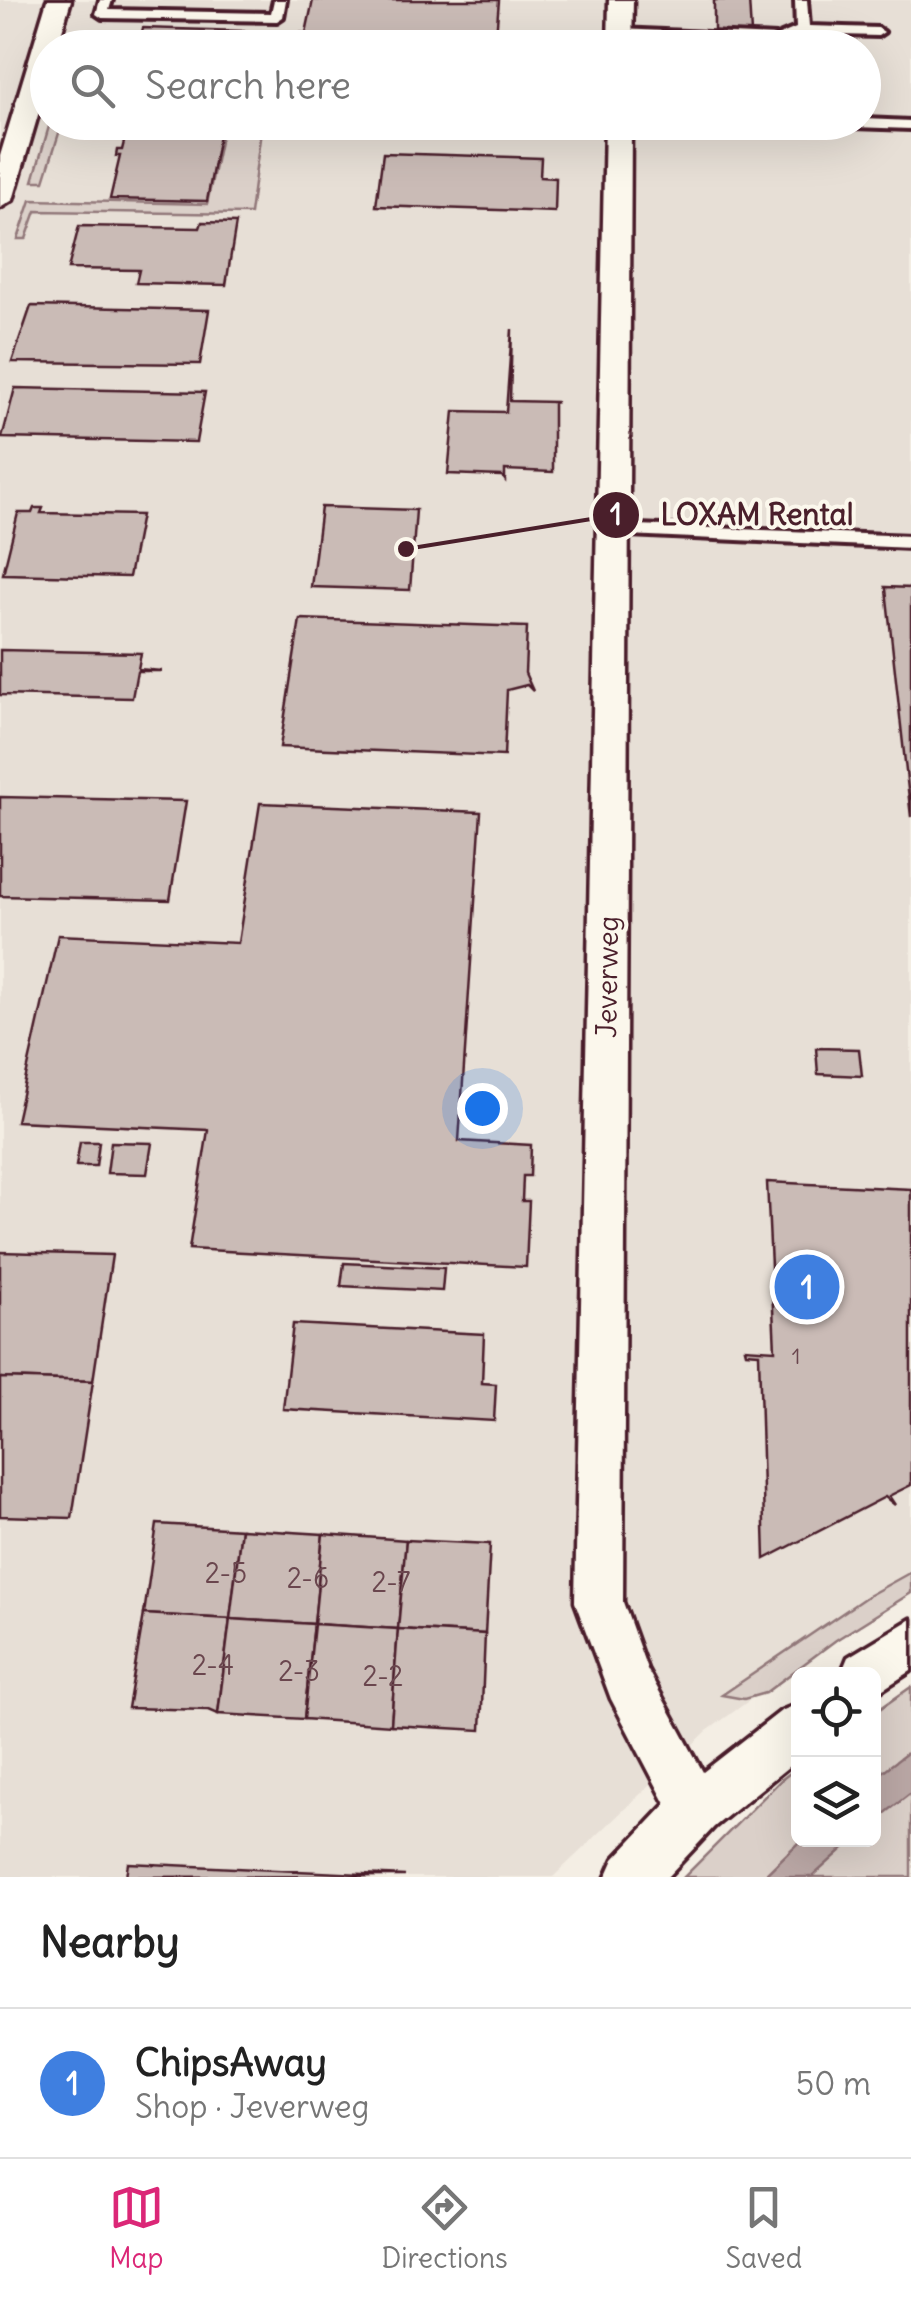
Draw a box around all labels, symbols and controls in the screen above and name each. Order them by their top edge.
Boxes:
search box [30,30,881,140]
icon: search [65,58,120,113]
text: Search here [145,62,351,109]
callout: LOXAM Rental [591,485,873,545]
text: 1 [610,495,622,533]
text: LOXAM Rental [661,495,853,533]
street label: Jeverweg [588,916,626,1038]
your location [457,1083,508,1134]
pin: 1 [774,1250,840,1324]
house number: 1 [792,1342,800,1370]
house number: 2-5 [205,1555,247,1591]
house number: 2-6 [287,1560,329,1596]
house number: 2-7 [372,1564,411,1600]
house number: 2-4 [192,1647,234,1683]
house number: 2-3 [278,1653,320,1689]
house number: 2-2 [363,1658,403,1694]
map controls [791,1667,881,1847]
button: locate [791,1667,881,1757]
button: layers [791,1757,881,1847]
text: Nearby [40,1916,179,1968]
text: ChipsAway [135,2039,327,2086]
text: 1 [66,2063,79,2104]
text: 50 m [796,2063,871,2104]
text: Shop · Jeverweg [135,2086,369,2127]
tab: Map [109,2180,164,2276]
tab: Directions [381,2180,508,2276]
tab: Saved [725,2180,802,2276]

